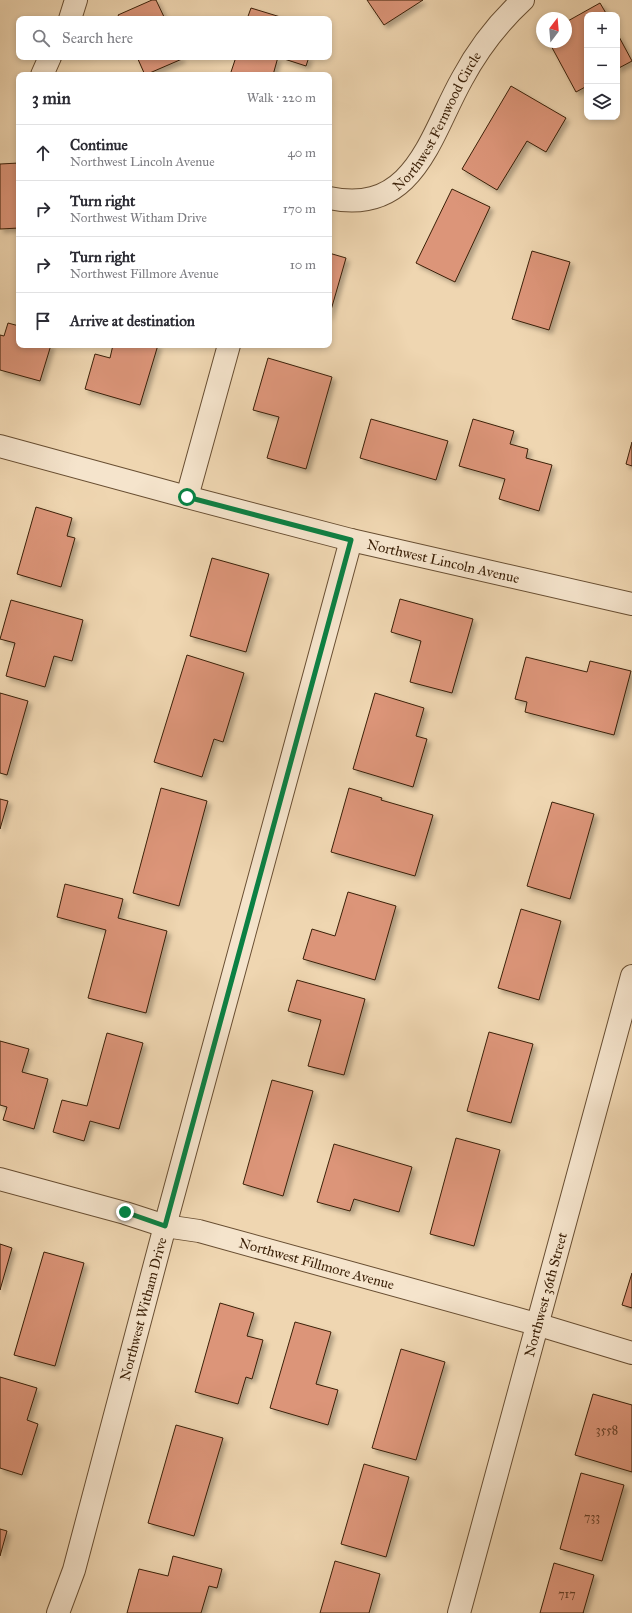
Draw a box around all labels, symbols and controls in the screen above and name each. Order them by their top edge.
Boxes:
north arrow [536,12,572,48]
map controls [584,12,620,120]
button: + [584,12,620,48]
search box [16,16,332,60]
icon: search [30,27,52,49]
text: Search here [62,29,133,47]
street label: Northwest Fernwood Circle [389,48,485,194]
button: − [584,48,620,84]
button: layers [584,84,620,120]
text: 3 min [32,88,71,109]
text: Walk · 220 m [247,90,316,106]
text: Continue [70,136,128,154]
icon: ahead [32,142,54,164]
text: 40 m [287,145,316,161]
text: Northwest Lincoln Avenue [70,154,215,170]
text: Turn right [70,192,135,210]
icon: right [32,198,54,220]
text: 170 m [283,201,316,217]
text: Northwest Witham Drive [70,210,207,226]
text: Turn right [70,248,135,266]
icon: right [32,254,54,276]
text: 10 m [290,257,316,273]
text: Northwest Fillmore Avenue [70,266,219,282]
icon: arrive [32,310,54,332]
text: Arrive at destination [70,312,195,330]
route start [178,488,196,506]
street label: Northwest Lincoln Avenue [365,535,521,587]
route end [116,1203,134,1221]
street label: Northwest 36th Street [521,1230,570,1359]
street label: Northwest Fillmore Avenue [237,1234,396,1293]
street label: Northwest Witham Drive [116,1235,170,1382]
house number: 3558 [596,1423,618,1437]
house number: 733 [584,1510,600,1524]
house number: 717 [558,1587,576,1601]

